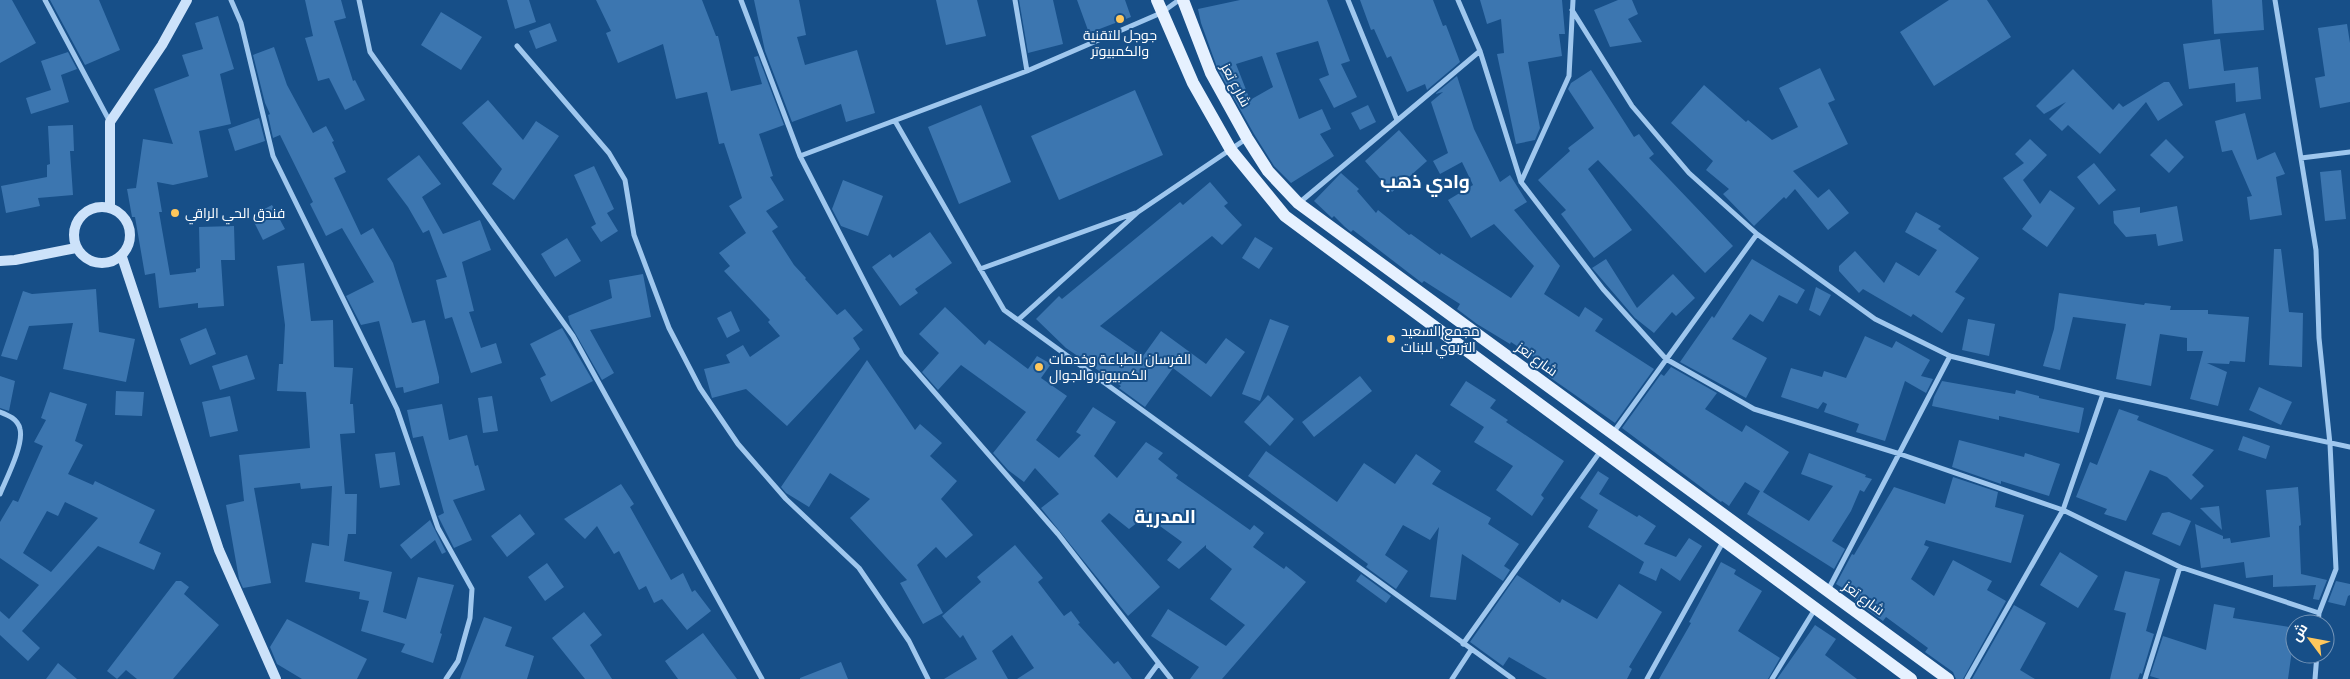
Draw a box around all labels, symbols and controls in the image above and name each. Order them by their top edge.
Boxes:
marker: جوجل للتقنية والكمبيوتر [1114,13,1126,25]
place label: جوجل للتقنية والكمبيوتر [1083,26,1157,60]
street label: شارع تعز [1217,59,1255,110]
district label: وادي ذهب [1380,169,1470,197]
place label: فندق الحي الراقي [185,204,285,225]
marker: فندق الحي الراقي [169,207,181,219]
place label: مجمع السعيد التربوي للبنات [1401,322,1480,359]
marker: مجمع السعيد التربوي للبنات [1385,333,1397,345]
street label: شارع تعز [1512,337,1561,380]
place label: الفرسان للطباعة وخدمات الكمبيوتر والجوال [1049,350,1191,384]
marker: الفرسان للطباعة وخدمات الكمبيوتر والجوال [1033,361,1045,373]
district label: المدرية [1134,504,1196,528]
street label: شارع تعز [1839,576,1888,619]
north arrow [2285,614,2335,664]
text: ش [2287,620,2311,644]

